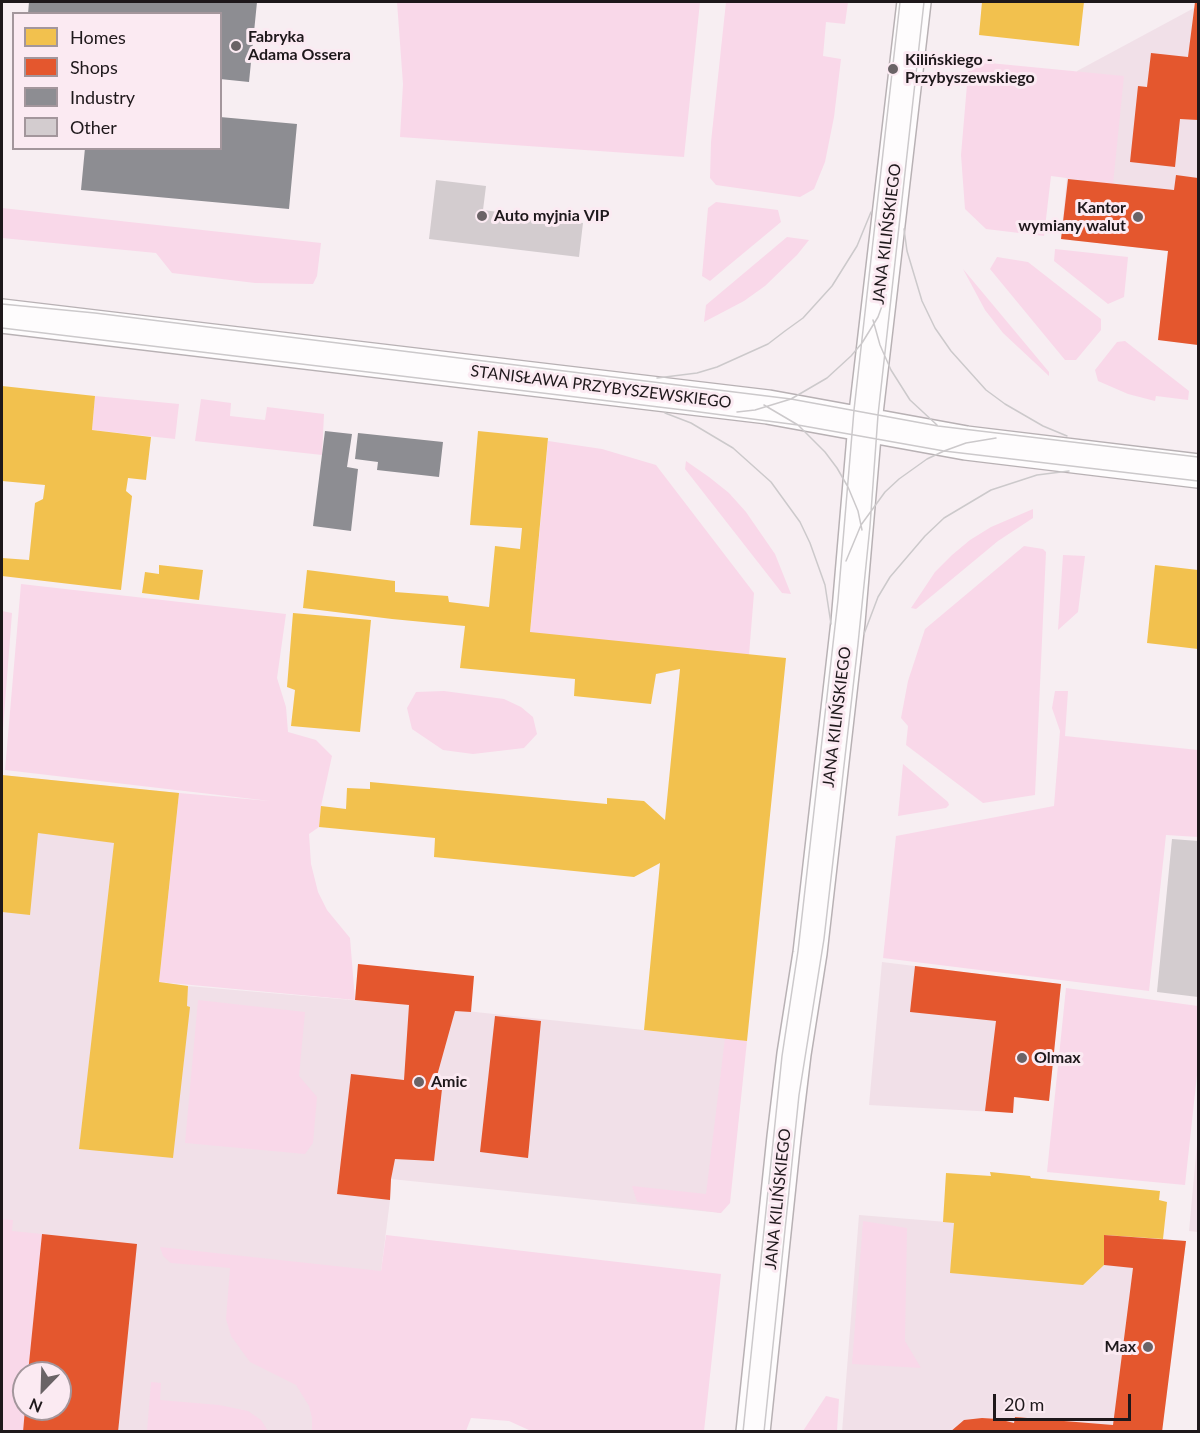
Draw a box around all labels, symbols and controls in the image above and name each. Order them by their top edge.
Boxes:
legend [12,12,222,150]
text: Homes [70,26,126,48]
place label: Fabryka Adama Ossera [248,27,351,65]
marker: Fabryka Adama Ossera [229,39,243,53]
place label: Kilińskiego - Przybyszewskiego [905,50,1035,88]
text: Shops [70,56,118,78]
marker: Kilińskiego - Przybyszewskiego [886,62,900,76]
text: Industry [70,86,135,108]
text: Other [70,116,117,138]
street label: JANA KILIŃSKIEGO [869,162,905,306]
place label: Kantor wymiany walut [1018,198,1126,236]
place label: Auto myjnia VIP [494,206,609,226]
marker: Auto myjnia VIP [475,209,489,223]
marker: Kantor wymiany walut [1131,210,1145,224]
street label: STANISŁAWA PRZYBYSZEWSKIEGO [469,361,733,413]
street label: JANA KILIŃSKIEGO [819,645,855,789]
place label: Olmax [1034,1048,1081,1068]
marker: Olmax [1015,1051,1029,1065]
place label: Amic [431,1072,467,1092]
marker: Amic [412,1075,426,1089]
street label: JANA KILIŃSKIEGO [761,1127,795,1271]
place label: Max [1105,1337,1136,1357]
marker: Max [1141,1340,1155,1354]
north arrow [12,1361,72,1421]
scale bar [996,1382,1134,1420]
text: 20 m [1004,1393,1044,1415]
text: N [26,1395,45,1417]

